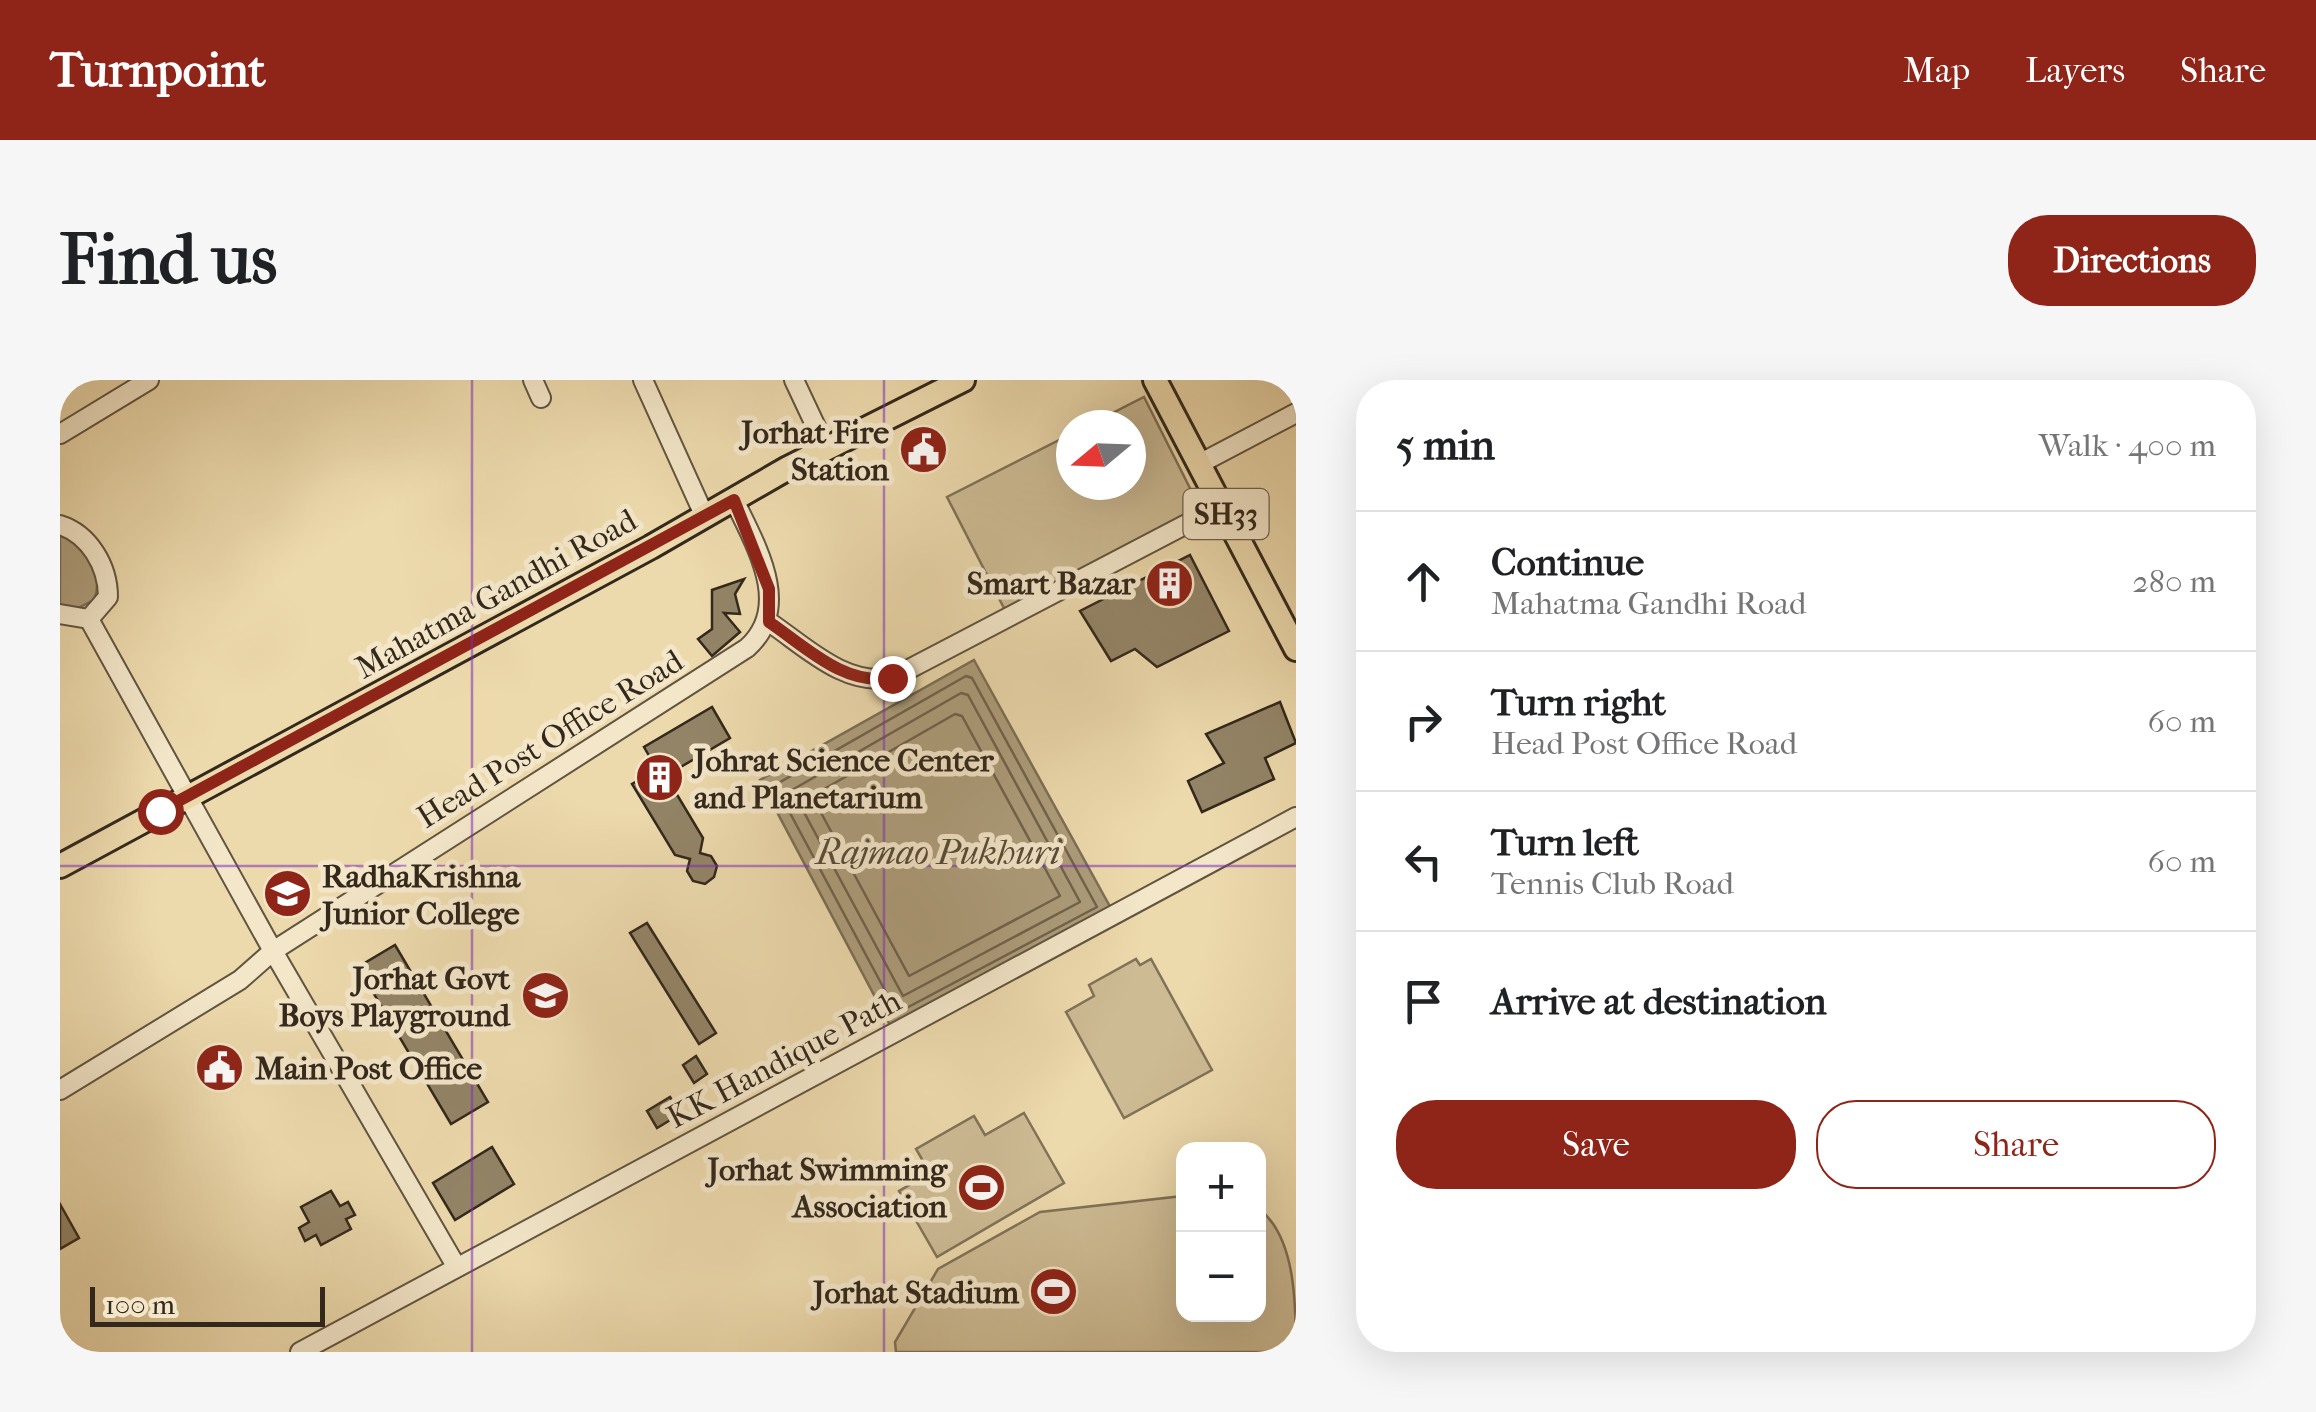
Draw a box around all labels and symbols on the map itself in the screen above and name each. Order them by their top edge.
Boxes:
north arrow [1056,410,1146,500]
place label: Jorhat Fire Station [738,414,889,488]
public building icon: Jorhat Fire Station [898,424,950,476]
road number: SH33 [1184,489,1268,539]
street label: Mahatma Gandhi Road [349,501,643,687]
building icon: Smart Bazar [1144,557,1196,609]
place label: Smart Bazar [967,565,1136,602]
street label: Head Post Office Road [410,642,690,836]
route end [870,656,916,702]
place label: Johrat Science Center and Planetarium [691,742,995,816]
building icon: Johrat Science Center and Planetarium [633,752,685,804]
route start [138,789,184,835]
water label: Rajmao Pukhuri [814,832,1063,873]
place label: RadhaKrishna Junior College [319,858,521,932]
school or university icon: RadhaKrishna Junior College [261,868,313,920]
place label: Jorhat Govt Boys Playground [279,960,512,1034]
school or university icon: Jorhat Govt Boys Playground [519,970,571,1022]
street label: KK Handique Path [661,982,907,1136]
public building icon: Main Post Office [194,1042,246,1094]
place label: Main Post Office [255,1050,482,1087]
place label: Jorhat Swimming Association [705,1151,948,1225]
sports icon: Jorhat Swimming Association [956,1161,1008,1213]
sports icon: Jorhat Stadium [1028,1266,1080,1318]
place label: Jorhat Stadium [810,1274,1019,1311]
scale bar [90,1282,325,1326]

